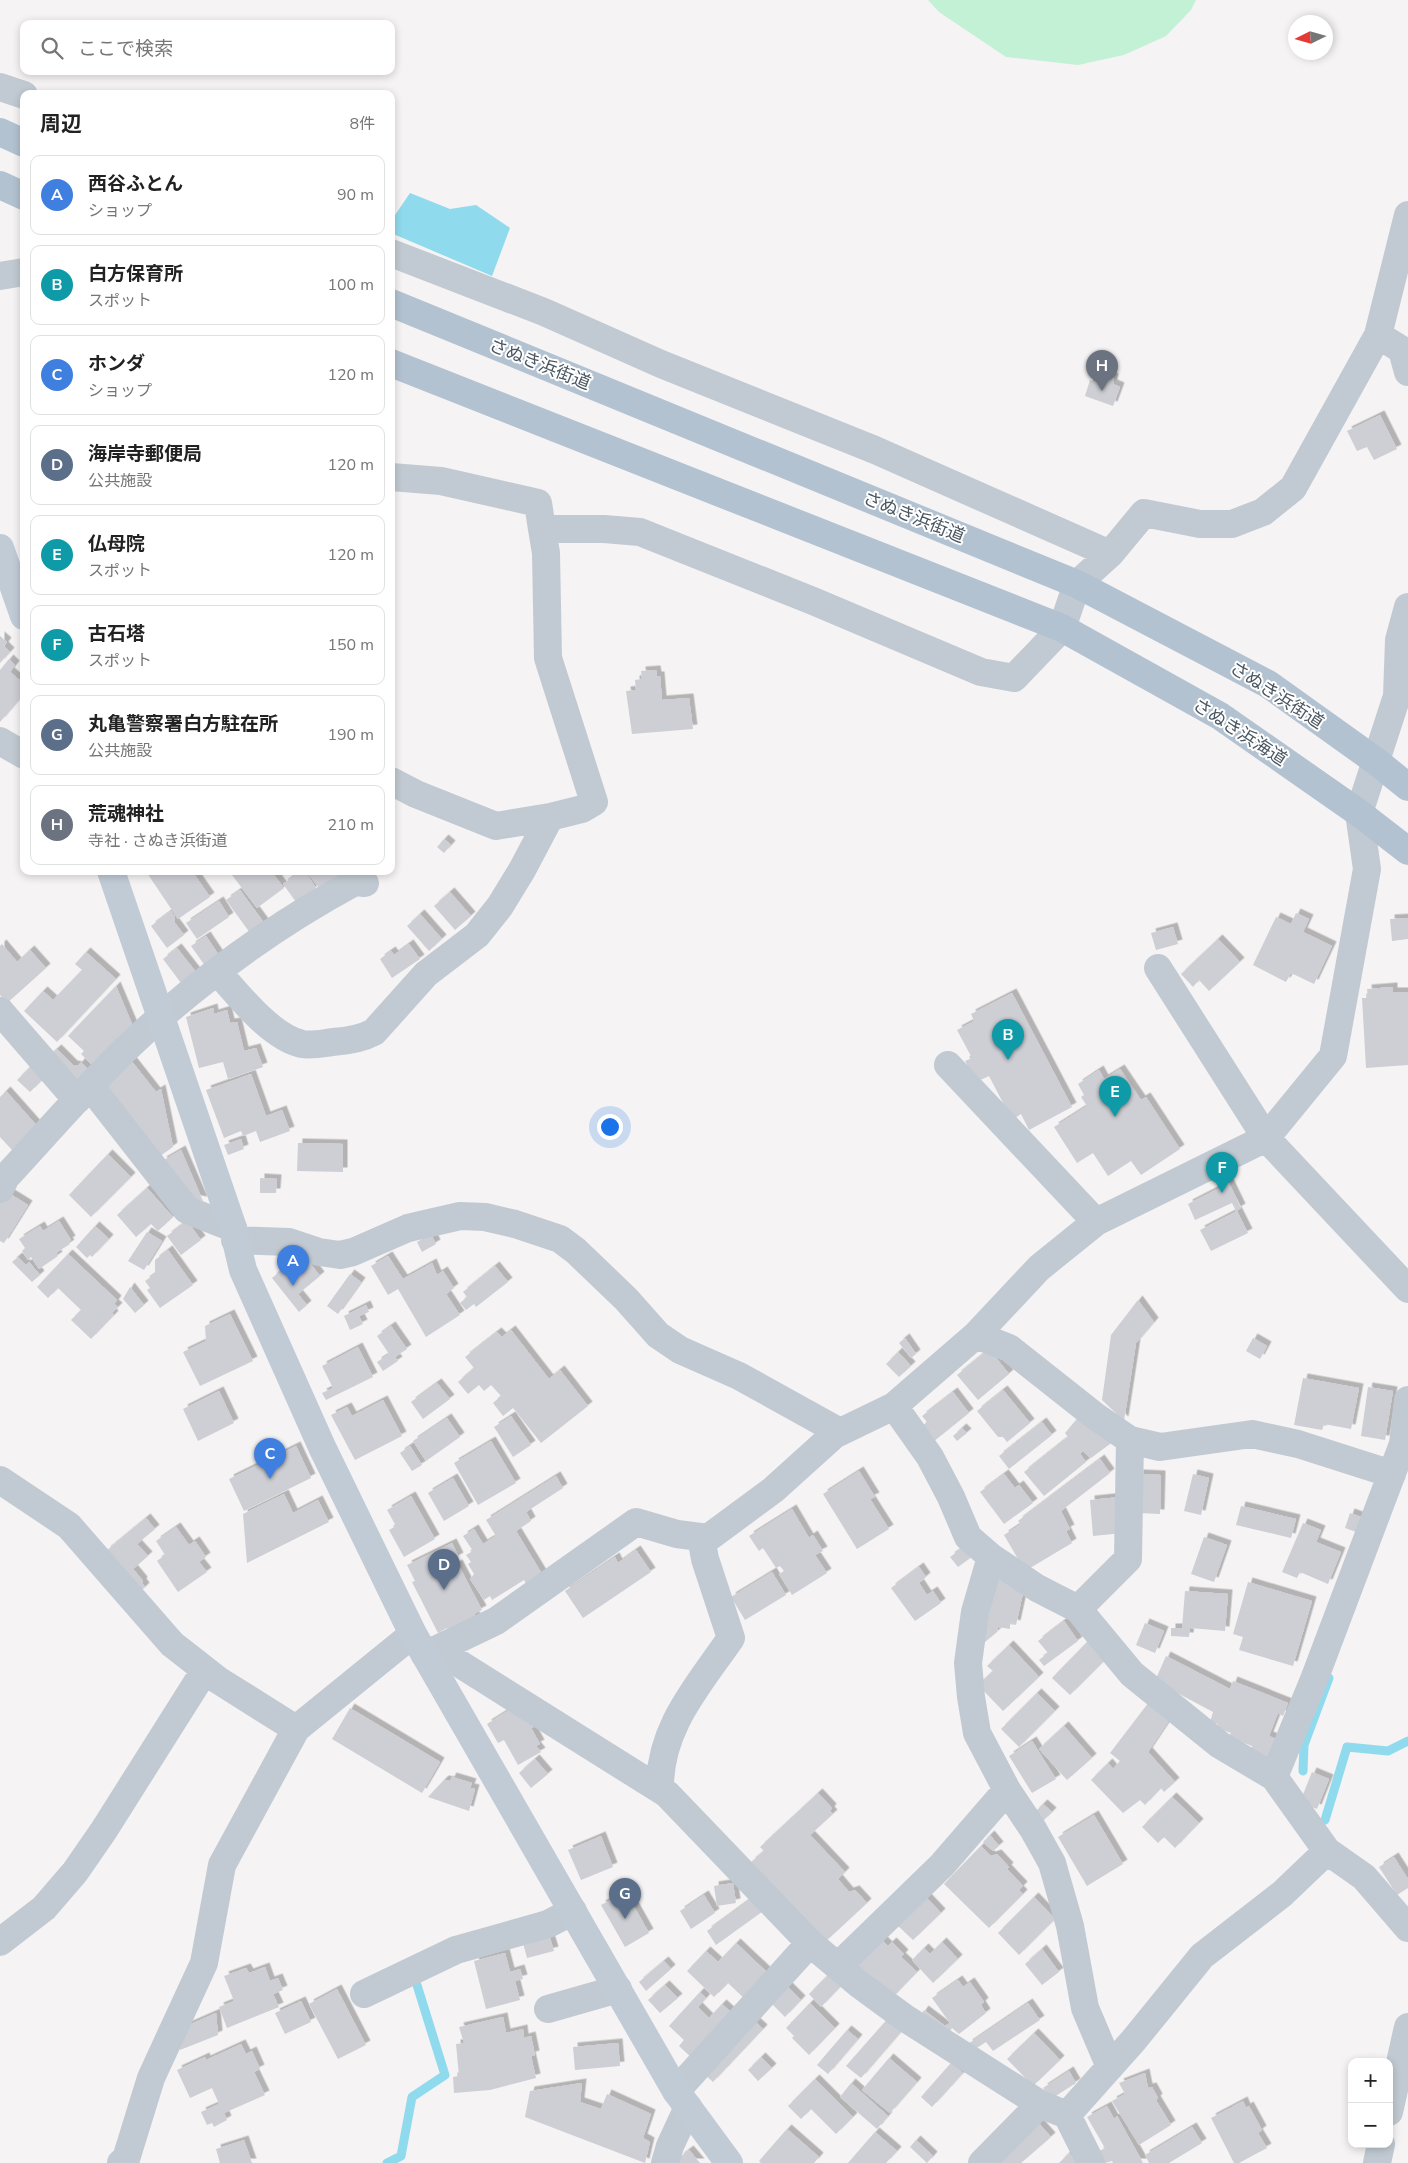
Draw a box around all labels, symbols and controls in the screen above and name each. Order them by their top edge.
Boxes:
north arrow [1288,15,1333,60]
search box [20,20,395,75]
icon: search [38,34,66,62]
text: ここで検索 [78,36,173,62]
text: 周辺 [40,110,82,138]
text: 8件 [349,113,375,135]
text: 西谷ふとん [88,171,183,197]
text: A [51,184,63,206]
text: 90 m [337,184,374,206]
text: ショップ [88,200,152,222]
text: 白方保育所 [88,261,183,287]
text: B [51,274,63,296]
text: 100 m [327,274,374,296]
text: スポット [88,290,152,312]
street label: さぬき浜街道 [486,333,594,395]
pin: H [1086,350,1118,391]
text: ホンダ [88,351,145,377]
text: C [52,364,62,386]
text: 120 m [327,364,374,386]
text: ショップ [88,380,152,402]
text: 海岸寺郵便局 [88,441,202,467]
text: D [51,454,63,476]
text: 120 m [327,454,374,476]
text: 公共施設 [88,470,152,492]
street label: さぬき浜街道 [860,486,968,548]
text: 仏母院 [88,531,145,557]
text: E [52,544,62,566]
text: 120 m [327,544,374,566]
text: スポット [88,560,152,582]
text: 古石塔 [88,621,145,647]
text: F [53,634,62,656]
text: 150 m [327,634,374,656]
text: スポット [88,650,152,672]
street label: さぬき浜街道 [1225,656,1329,734]
street label: さぬき浜海道 [1188,693,1292,771]
text: 丸亀警察署白方駐在所 [88,711,278,737]
text: G [51,724,63,746]
text: 190 m [327,724,374,746]
text: 公共施設 [88,740,152,762]
text: 荒魂神社 [88,801,164,827]
text: H [51,814,63,836]
text: 210 m [327,814,374,836]
text: 寺社 · さぬき浜街道 [88,830,228,852]
pin: B [992,1019,1024,1060]
pin: E [1099,1076,1131,1117]
your location [597,1114,623,1140]
pin: F [1206,1152,1238,1193]
pin: A [277,1245,309,1286]
pin: C [254,1438,286,1479]
pin: D [428,1549,460,1590]
pin: G [609,1878,641,1919]
map controls [1348,2058,1393,2148]
button: + [1348,2058,1393,2103]
button: − [1348,2103,1393,2148]

